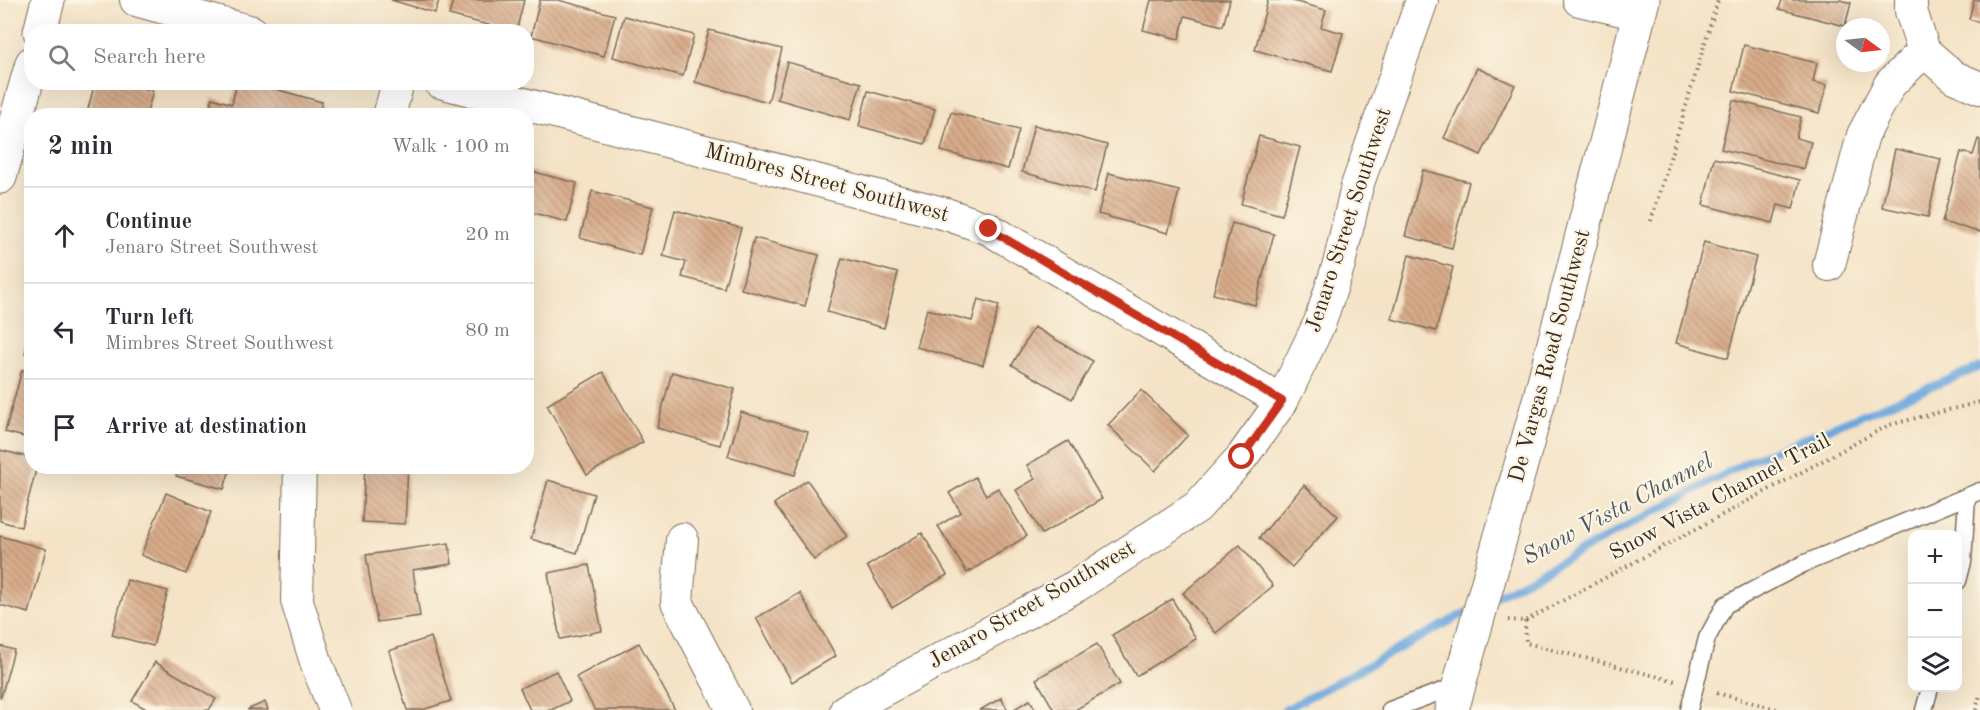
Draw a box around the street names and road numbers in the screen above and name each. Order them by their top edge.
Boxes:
street label: Jenaro Street Southwest [1302,105,1396,335]
street label: Mimbres Street Southwest [703,140,951,226]
street label: De Vargas Road Southwest [1506,227,1594,485]
street label: Snow Vista Channel Trail [1605,427,1835,567]
street label: Jenaro Street Southwest [925,537,1139,673]

